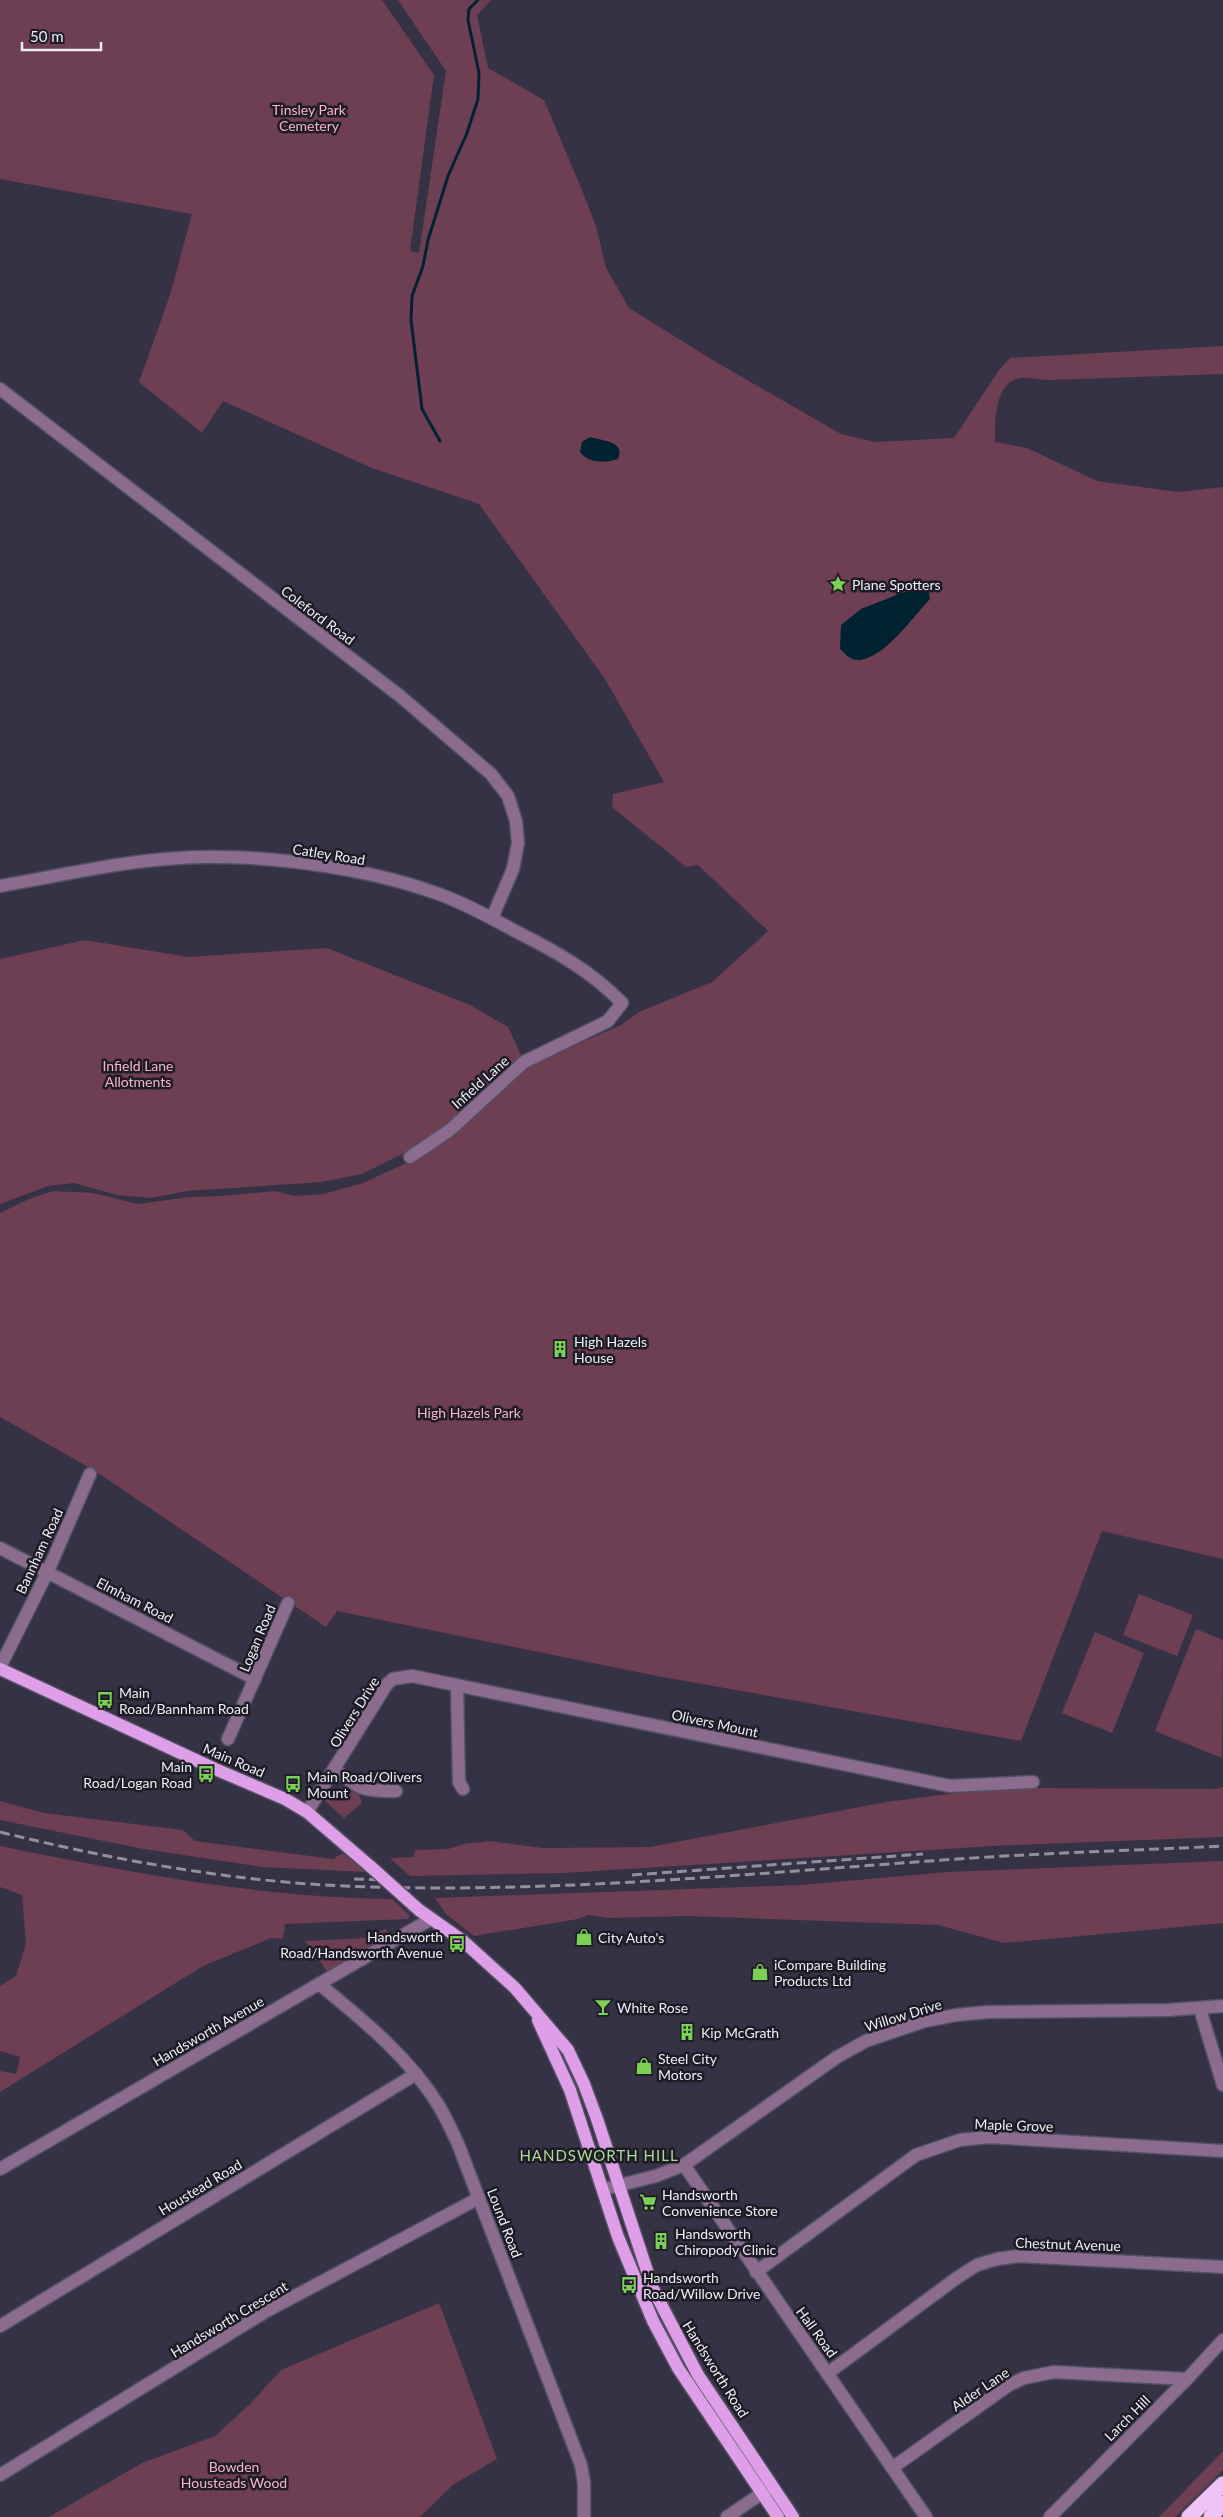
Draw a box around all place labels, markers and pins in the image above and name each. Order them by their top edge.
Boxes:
place icon: Plane Spotters [828,574,848,594]
place label: Plane Spotters [852,576,941,593]
place label: High Hazels House [574,1333,647,1366]
building icon: High Hazels House [550,1339,570,1359]
place label: Main Road/Bannham Road [119,1684,249,1717]
bus stop icon: Main Road/Bannham Road [95,1690,115,1710]
place label: Main Road/Logan Road [83,1758,192,1791]
bus stop icon: Main Road/Logan Road [196,1764,216,1784]
place label: Main Road/Olivers Mount [307,1768,422,1801]
bus stop icon: Main Road/Olivers Mount [283,1774,303,1794]
shop icon: City Auto's [574,1927,594,1947]
place label: Handsworth Road/Handsworth Avenue [280,1928,443,1961]
place label: City Auto's [598,1929,664,1946]
bus stop icon: Handsworth Road/Handsworth Avenue [447,1934,467,1954]
place label: iCompare Building Products Ltd [774,1956,886,1989]
shop icon: iCompare Building Products Ltd [750,1962,770,1982]
bar icon: White Rose [593,1997,613,2017]
place label: White Rose [617,1999,688,2016]
building icon: Kip McGrath [677,2022,697,2042]
place label: Kip McGrath [701,2024,779,2041]
place label: Steel City Motors [658,2050,718,2083]
shop icon: Steel City Motors [634,2056,654,2076]
place label: Handsworth Convenience Store [662,2186,778,2219]
supermarket icon: Handsworth Convenience Store [638,2192,658,2212]
place label: Handsworth Chiropody Clinic [675,2225,777,2258]
building icon: Handsworth Chiropody Clinic [651,2231,671,2251]
place label: Handsworth Road/Willow Drive [643,2269,760,2302]
bus stop icon: Handsworth Road/Willow Drive [619,2275,639,2295]

